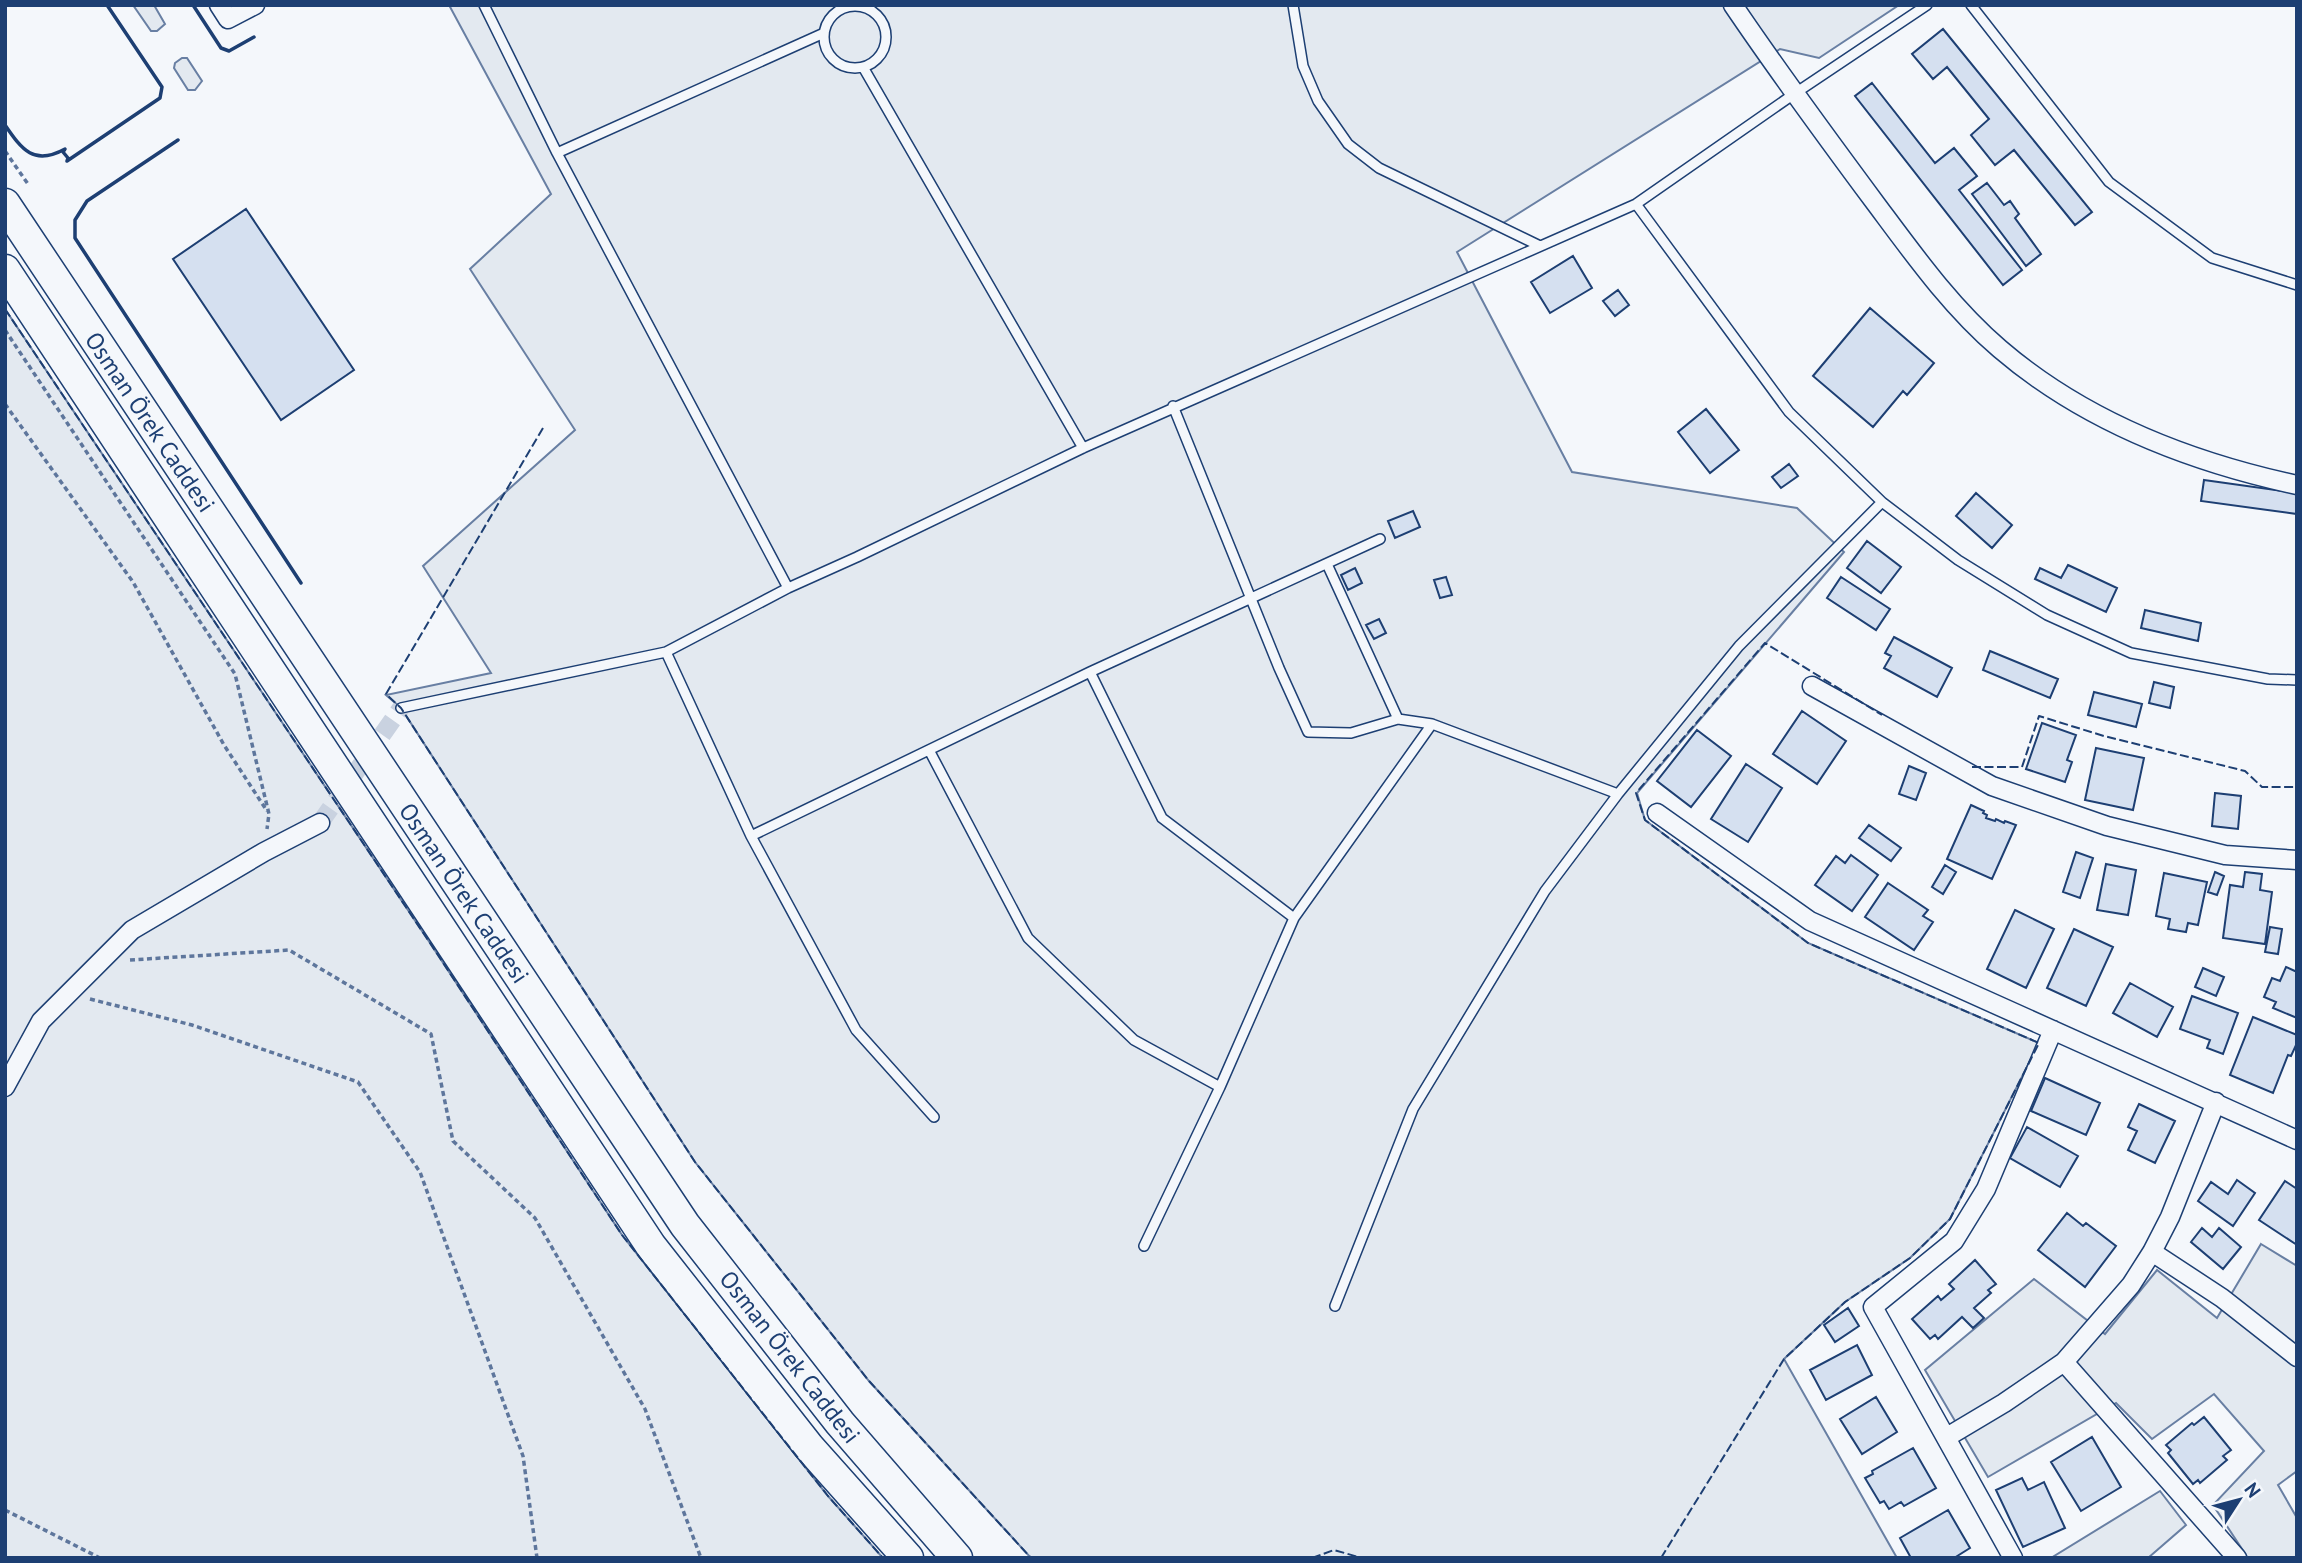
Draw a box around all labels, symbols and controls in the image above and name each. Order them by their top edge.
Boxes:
street label: Osman Örek Caddesi [78,326,222,518]
street label: Osman Örek Caddesi [392,797,536,989]
street label: Osman Örek Caddesi [713,1264,867,1450]
north arrow [2204,1465,2274,1535]
text: N [2239,1478,2266,1502]

